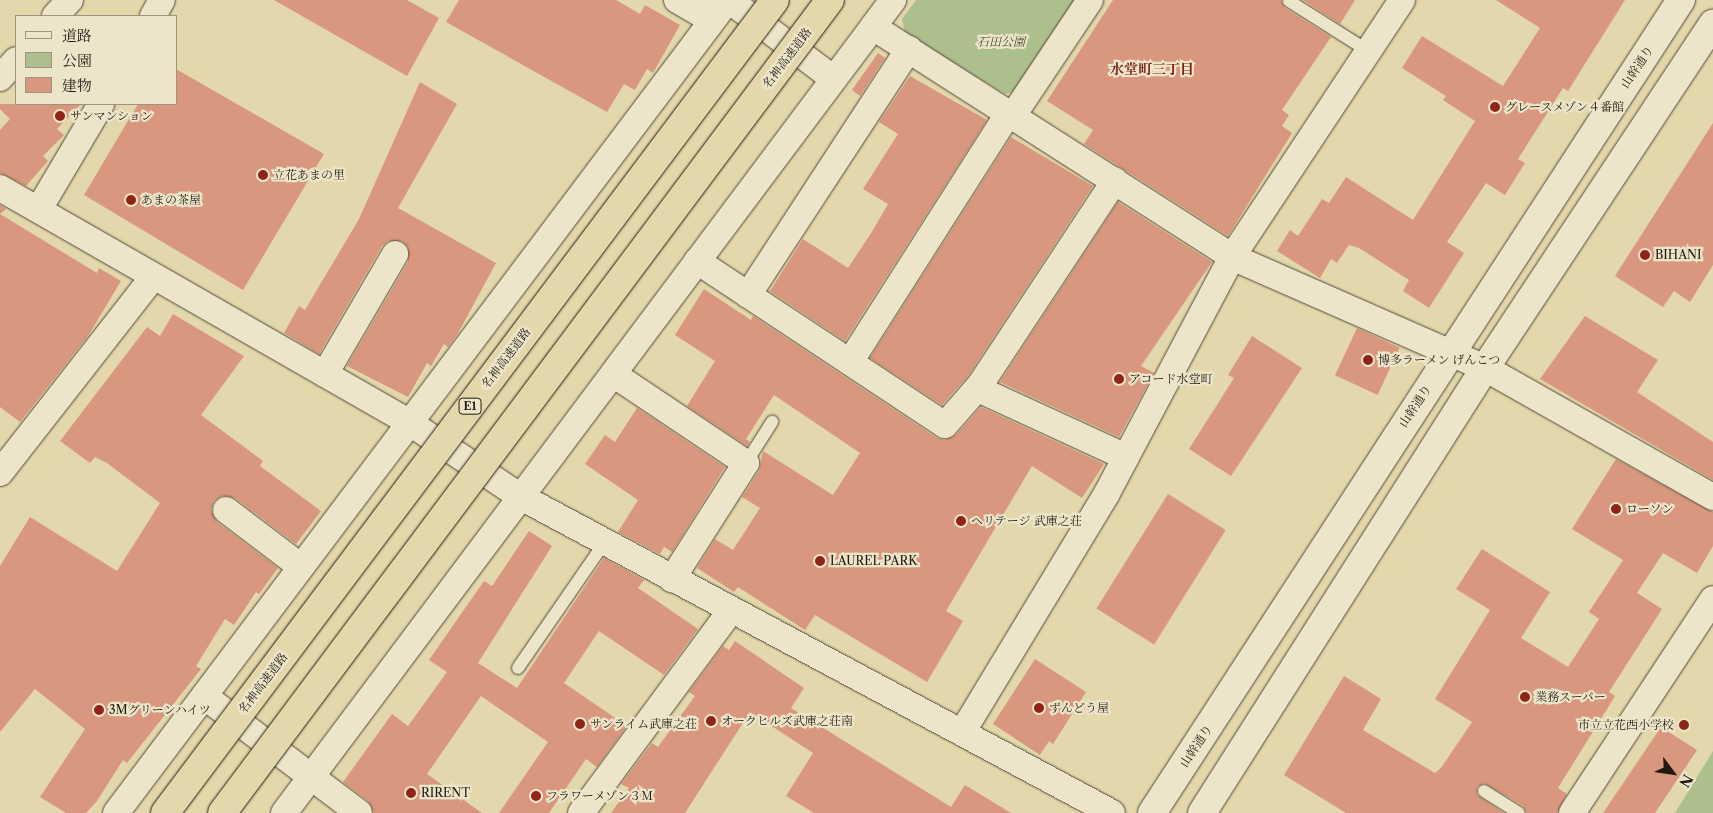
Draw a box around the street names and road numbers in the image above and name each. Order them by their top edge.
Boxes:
street label: 名神高速道路 [760,25,814,91]
street label: 山幹通り [1618,43,1656,91]
street label: 名神高速道路 [479,325,533,391]
street label: 山幹通り [1396,382,1434,430]
road number: E1 [458,398,482,414]
street label: 名神高速道路 [236,650,290,716]
street label: 山幹通り [1177,722,1215,770]

